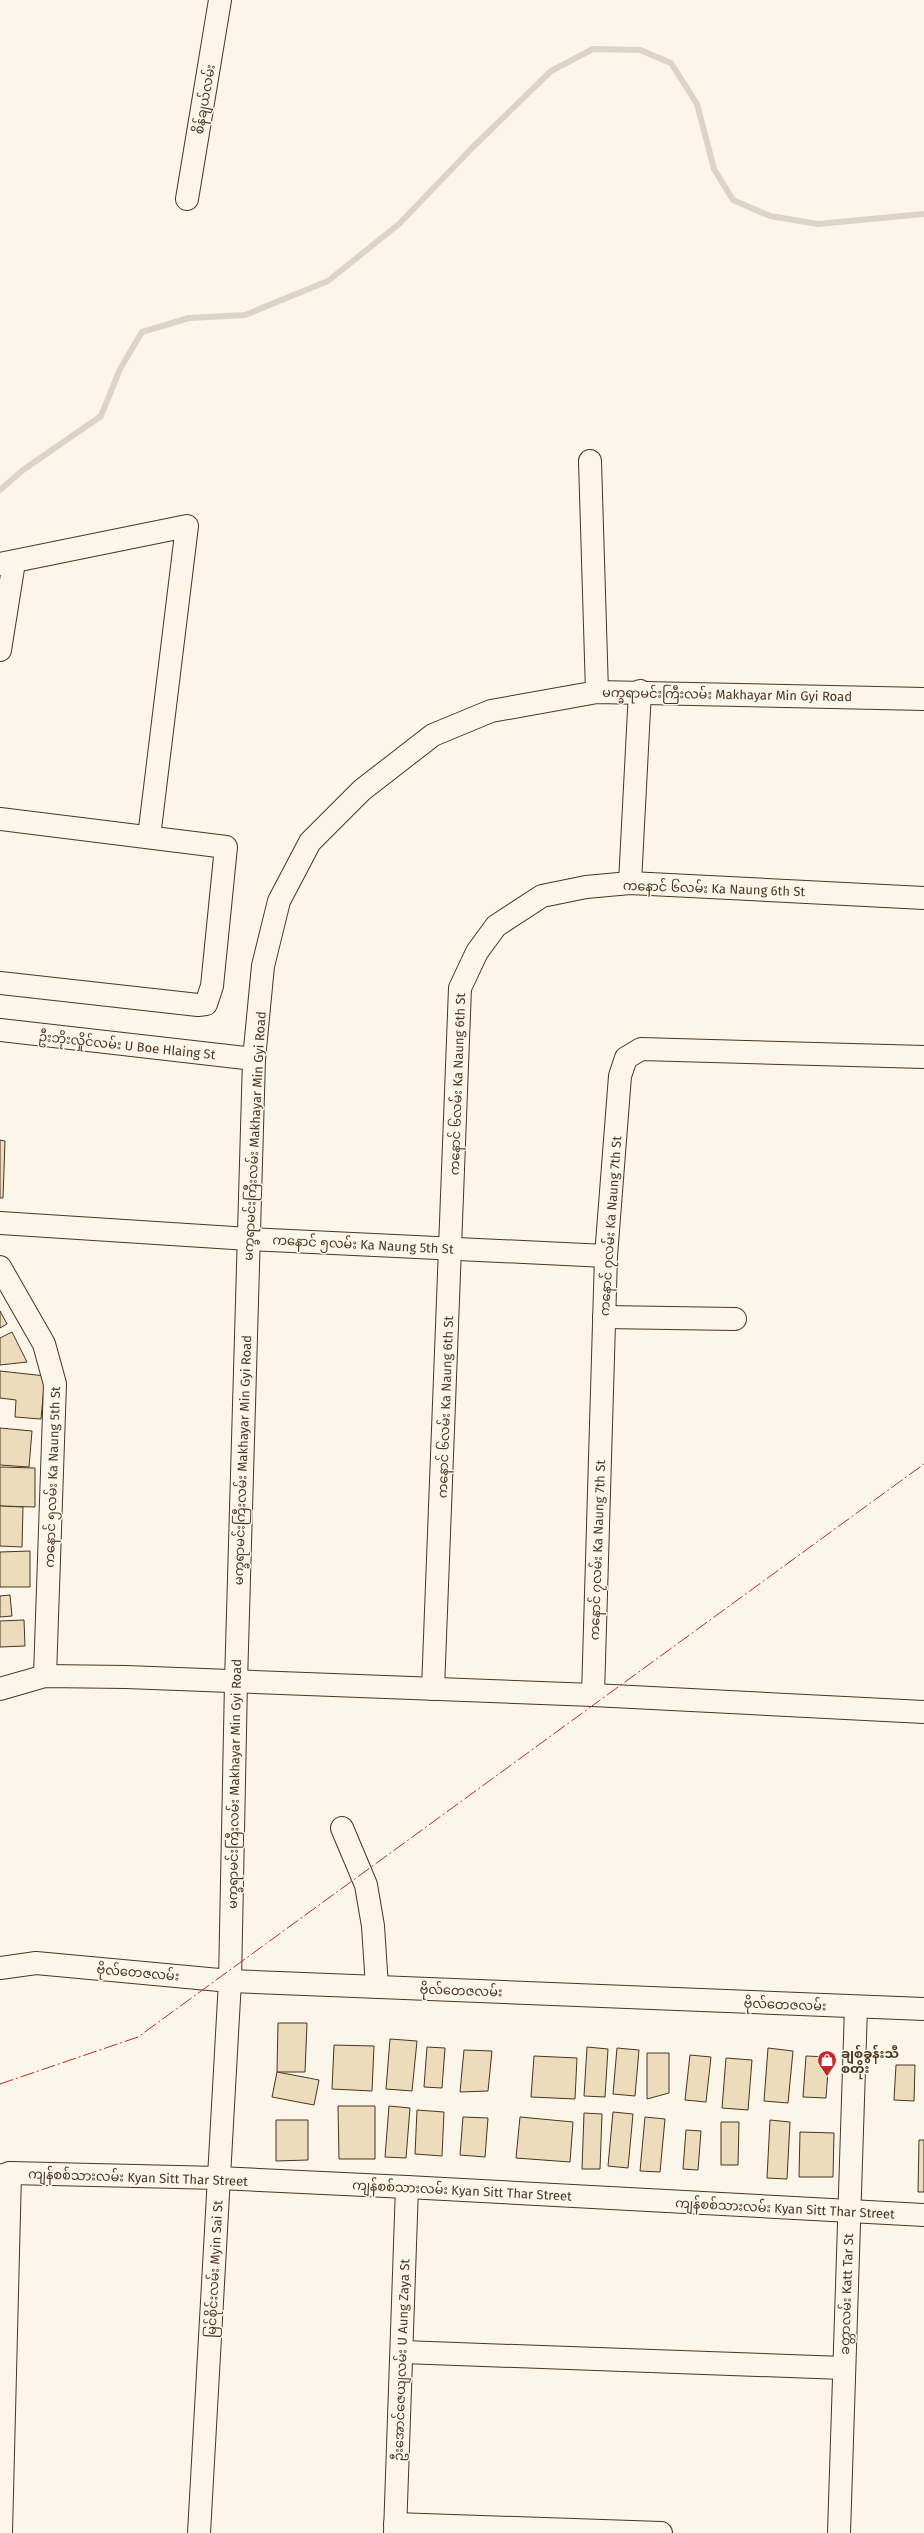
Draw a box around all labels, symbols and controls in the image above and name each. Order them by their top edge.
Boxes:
street label: စိန်ချယ်လမ်း [190,63,221,136]
street label: မက္ခရာမင်းကြီးလမ်း Makhayar Min Gyi Road [602,684,852,707]
street label: ကနောင် ၆လမ်း Ka Naung 6th St [622,877,806,902]
street label: ကနောင် ၆လမ်း Ka Naung 6th St [446,992,471,1176]
street label: မက္ခရာမင်းကြီးလမ်း Makhayar Min Gyi Road [239,1011,272,1261]
street label: ဦးဘိုးလှိုင်လမ်း U Boe Hlaing St [38,1028,216,1065]
street label: ကနောင် ၇လမ်း Ka Naung 7th St [596,1135,627,1317]
street label: ကနောင် ၅လမ်း Ka Naung 5th St [272,1231,454,1260]
street label: ကနောင် ၆လမ်း Ka Naung 6th St [434,1315,459,1499]
street label: မက္ခရာမင်းကြီးလမ်း Makhayar Min Gyi Road [230,1335,258,1585]
street label: ကနောင် ၅လမ်း Ka Naung 5th St [41,1386,66,1568]
street label: ကနောင် ၇လမ်း Ka Naung 7th St [586,1459,611,1641]
street label: မက္ခရာမင်းကြီးလမ်း Makhayar Min Gyi Road [224,1659,247,1909]
street label: ဗိုလ်တေဇလမ်း [96,1960,180,1987]
street label: ဗိုလ်တေဇလမ်း [419,1981,503,2002]
street label: ဗိုလ်တေဇလမ်း [743,1995,827,2016]
place label: ချစ်ခွန်းသီ စတိုး [841,2044,899,2080]
shop icon: ချစ်ခွန်းသီ စတိုး [816,2049,838,2077]
street label: ကျန်စစ်သားလမ်း Kyan Sitt Thar Street [28,2165,248,2192]
street label: ကျန်စစ်သားလမ်း Kyan Sitt Thar Street [352,2176,573,2207]
street label: ကျန်စစ်သားလမ်း Kyan Sitt Thar Street [675,2194,896,2225]
street label: မြင်စိုင်းလမ်း Myin Sai St [202,2200,229,2338]
street label: ခတ္တာလမ်း Katt Tar St [836,2233,859,2355]
street label: ဦးအောင်ဇေယျလမ်း U Aung Zaya St [389,2258,416,2462]

